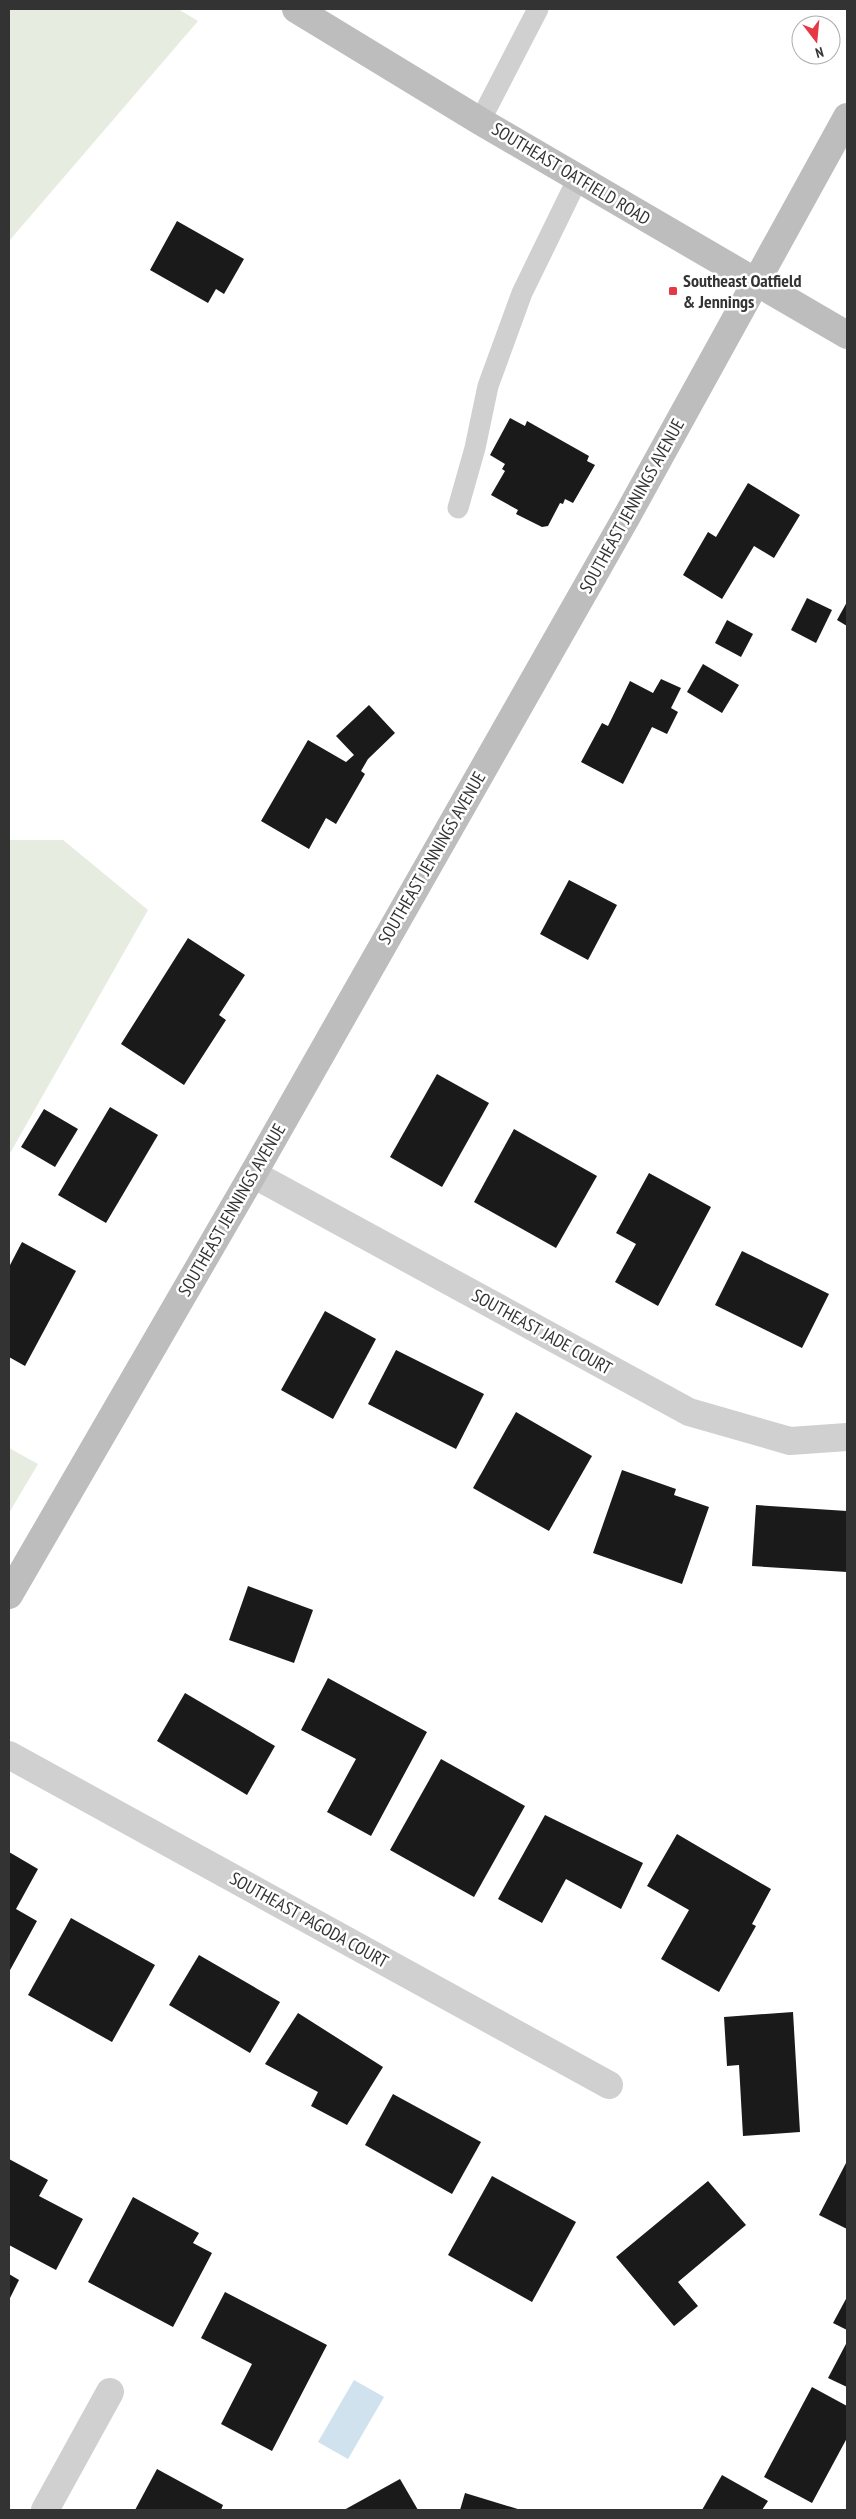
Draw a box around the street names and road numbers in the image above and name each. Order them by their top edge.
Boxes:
street label: SOUTHEAST OATFIELD ROAD [488,117,655,230]
street label: SOUTHEAST JENNINGS AVENUE [574,415,689,597]
street label: SOUTHEAST JENNINGS AVENUE [373,767,490,948]
street label: SOUTHEAST JENNINGS AVENUE [173,1119,290,1300]
street label: SOUTHEAST JADE COURT [468,1284,616,1380]
street label: SOUTHEAST PAGODA COURT [226,1866,393,1973]

